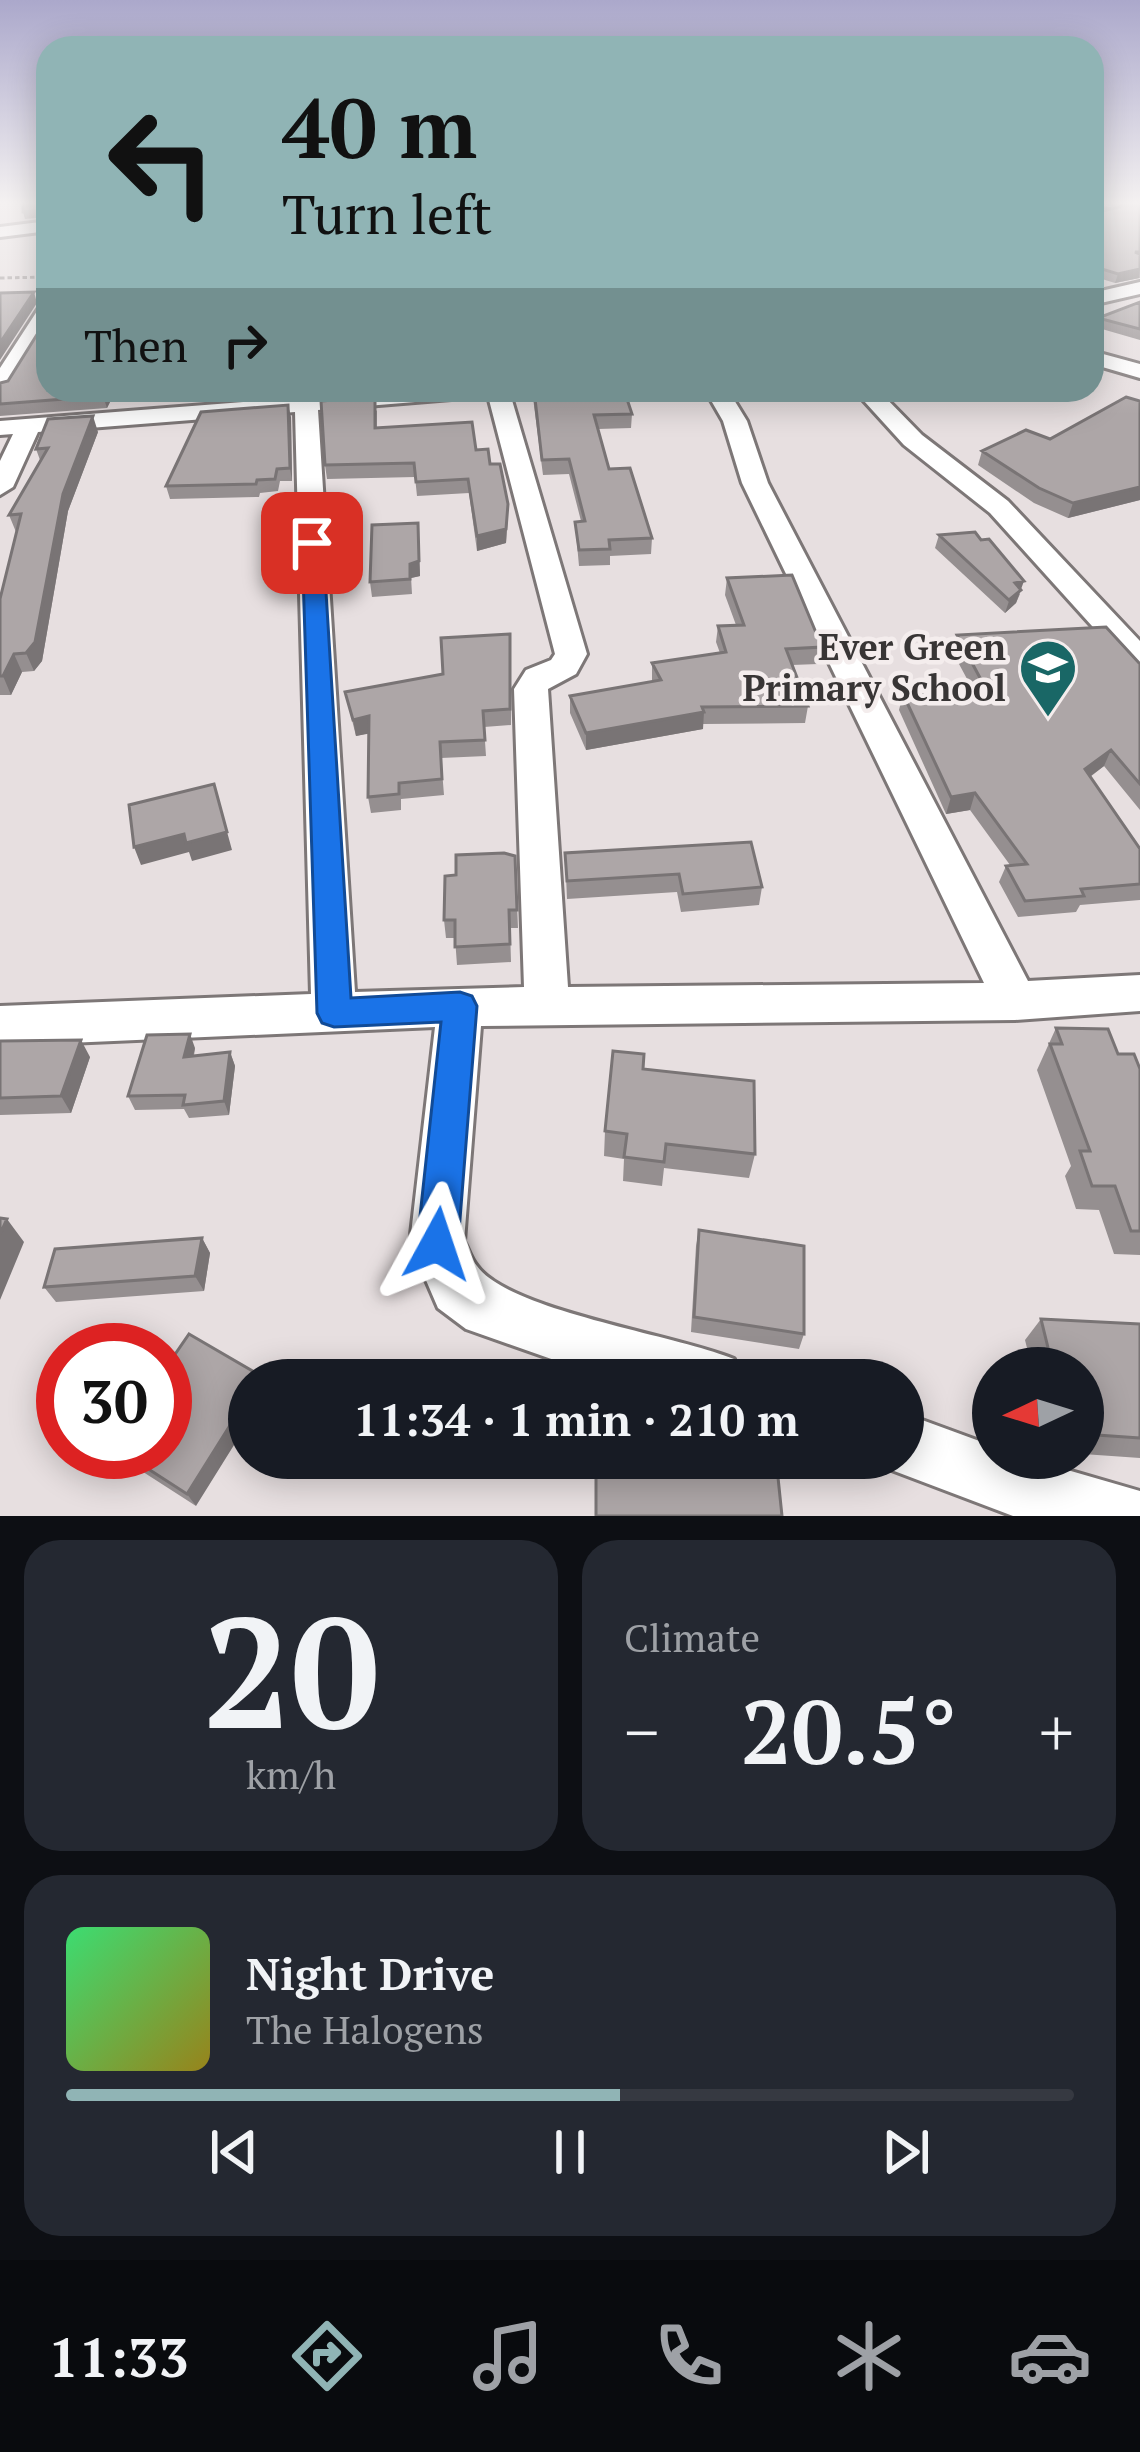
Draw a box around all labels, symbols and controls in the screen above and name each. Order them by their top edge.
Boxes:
text: 40 m [282,71,477,182]
icon: left [84,84,240,240]
text: Turn left [282,178,492,249]
icon: right [212,312,278,378]
text: Then [84,315,188,375]
pin [261,492,363,594]
icon: arrive [279,510,345,576]
place label: Ever Green Primary School [743,623,1006,711]
school or university icon: Ever Green Primary School [1017,637,1079,719]
position arrow [374,1181,500,1307]
speed limit sign: 30 [36,1323,192,1479]
north arrow [972,1347,1104,1479]
map controls [972,1347,1104,1479]
text: 11:34 · 1 min · 210 m [353,1389,799,1449]
text: 20 [203,1566,379,1773]
text: Climate [624,1611,760,1663]
text: 20.5° [741,1670,957,1790]
text: − [624,1687,659,1775]
text: + [1039,1687,1074,1775]
text: km/h [246,1748,336,1800]
text: Night Drive [246,1943,495,2003]
text: The Halogens [246,2003,484,2055]
icon: previous [201,2119,267,2185]
icon: pause [537,2119,603,2185]
icon: next [873,2119,939,2185]
icon: directions [285,2314,369,2398]
icon: music [466,2314,550,2398]
icon: phone [647,2314,731,2398]
icon: climate [827,2314,911,2398]
icon: car [1008,2314,1092,2398]
text: 11:33 [48,2321,189,2392]

